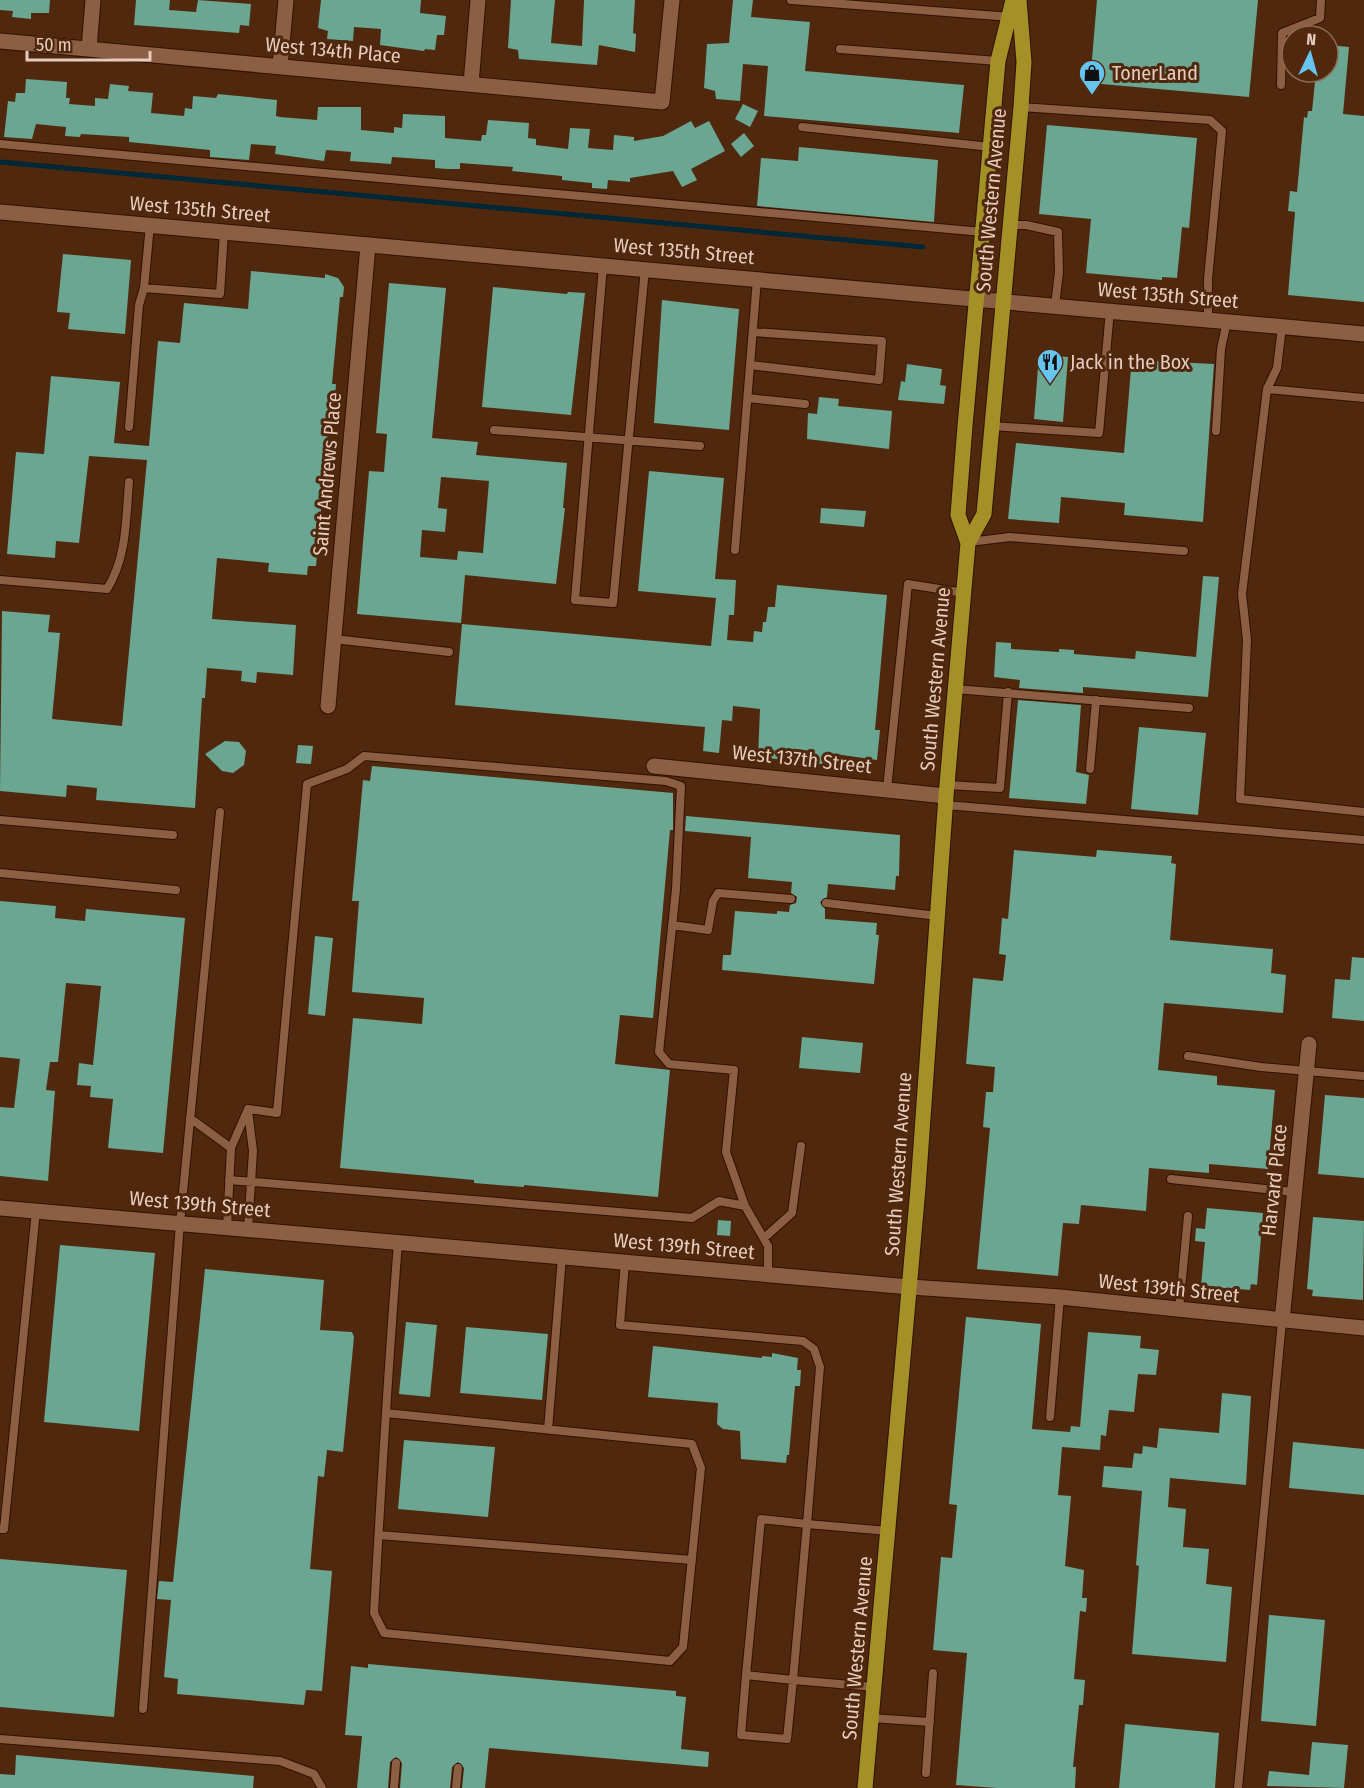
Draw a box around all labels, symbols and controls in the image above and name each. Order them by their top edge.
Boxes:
scale bar [27,24,150,62]
north arrow [1280,24,1340,84]
text: N [1306,30,1317,49]
street label: West 134th Place [264,32,402,68]
text: 50 m [36,34,72,56]
shop icon: TonerLand [1077,58,1107,96]
place label: TonerLand [1112,61,1198,85]
street label: South Western Avenue [971,107,1011,293]
street label: West 135th Street [129,191,272,227]
street label: West 135th Street [613,233,756,269]
street label: West 135th Street [1097,277,1240,313]
restaurant icon: Jack in the Box [1035,347,1065,385]
place label: Jack in the Box [1070,350,1190,374]
street label: Saint Andrews Place [308,391,346,557]
street label: South Western Avenue [915,586,955,772]
street label: West 137th Street [731,740,873,778]
street label: South Western Avenue [880,1071,916,1257]
street label: Harvard Place [1256,1123,1292,1237]
street label: West 139th Street [128,1186,272,1222]
street label: West 139th Street [612,1228,756,1264]
street label: West 139th Street [1097,1269,1241,1307]
street label: South Western Avenue [837,1555,877,1741]

